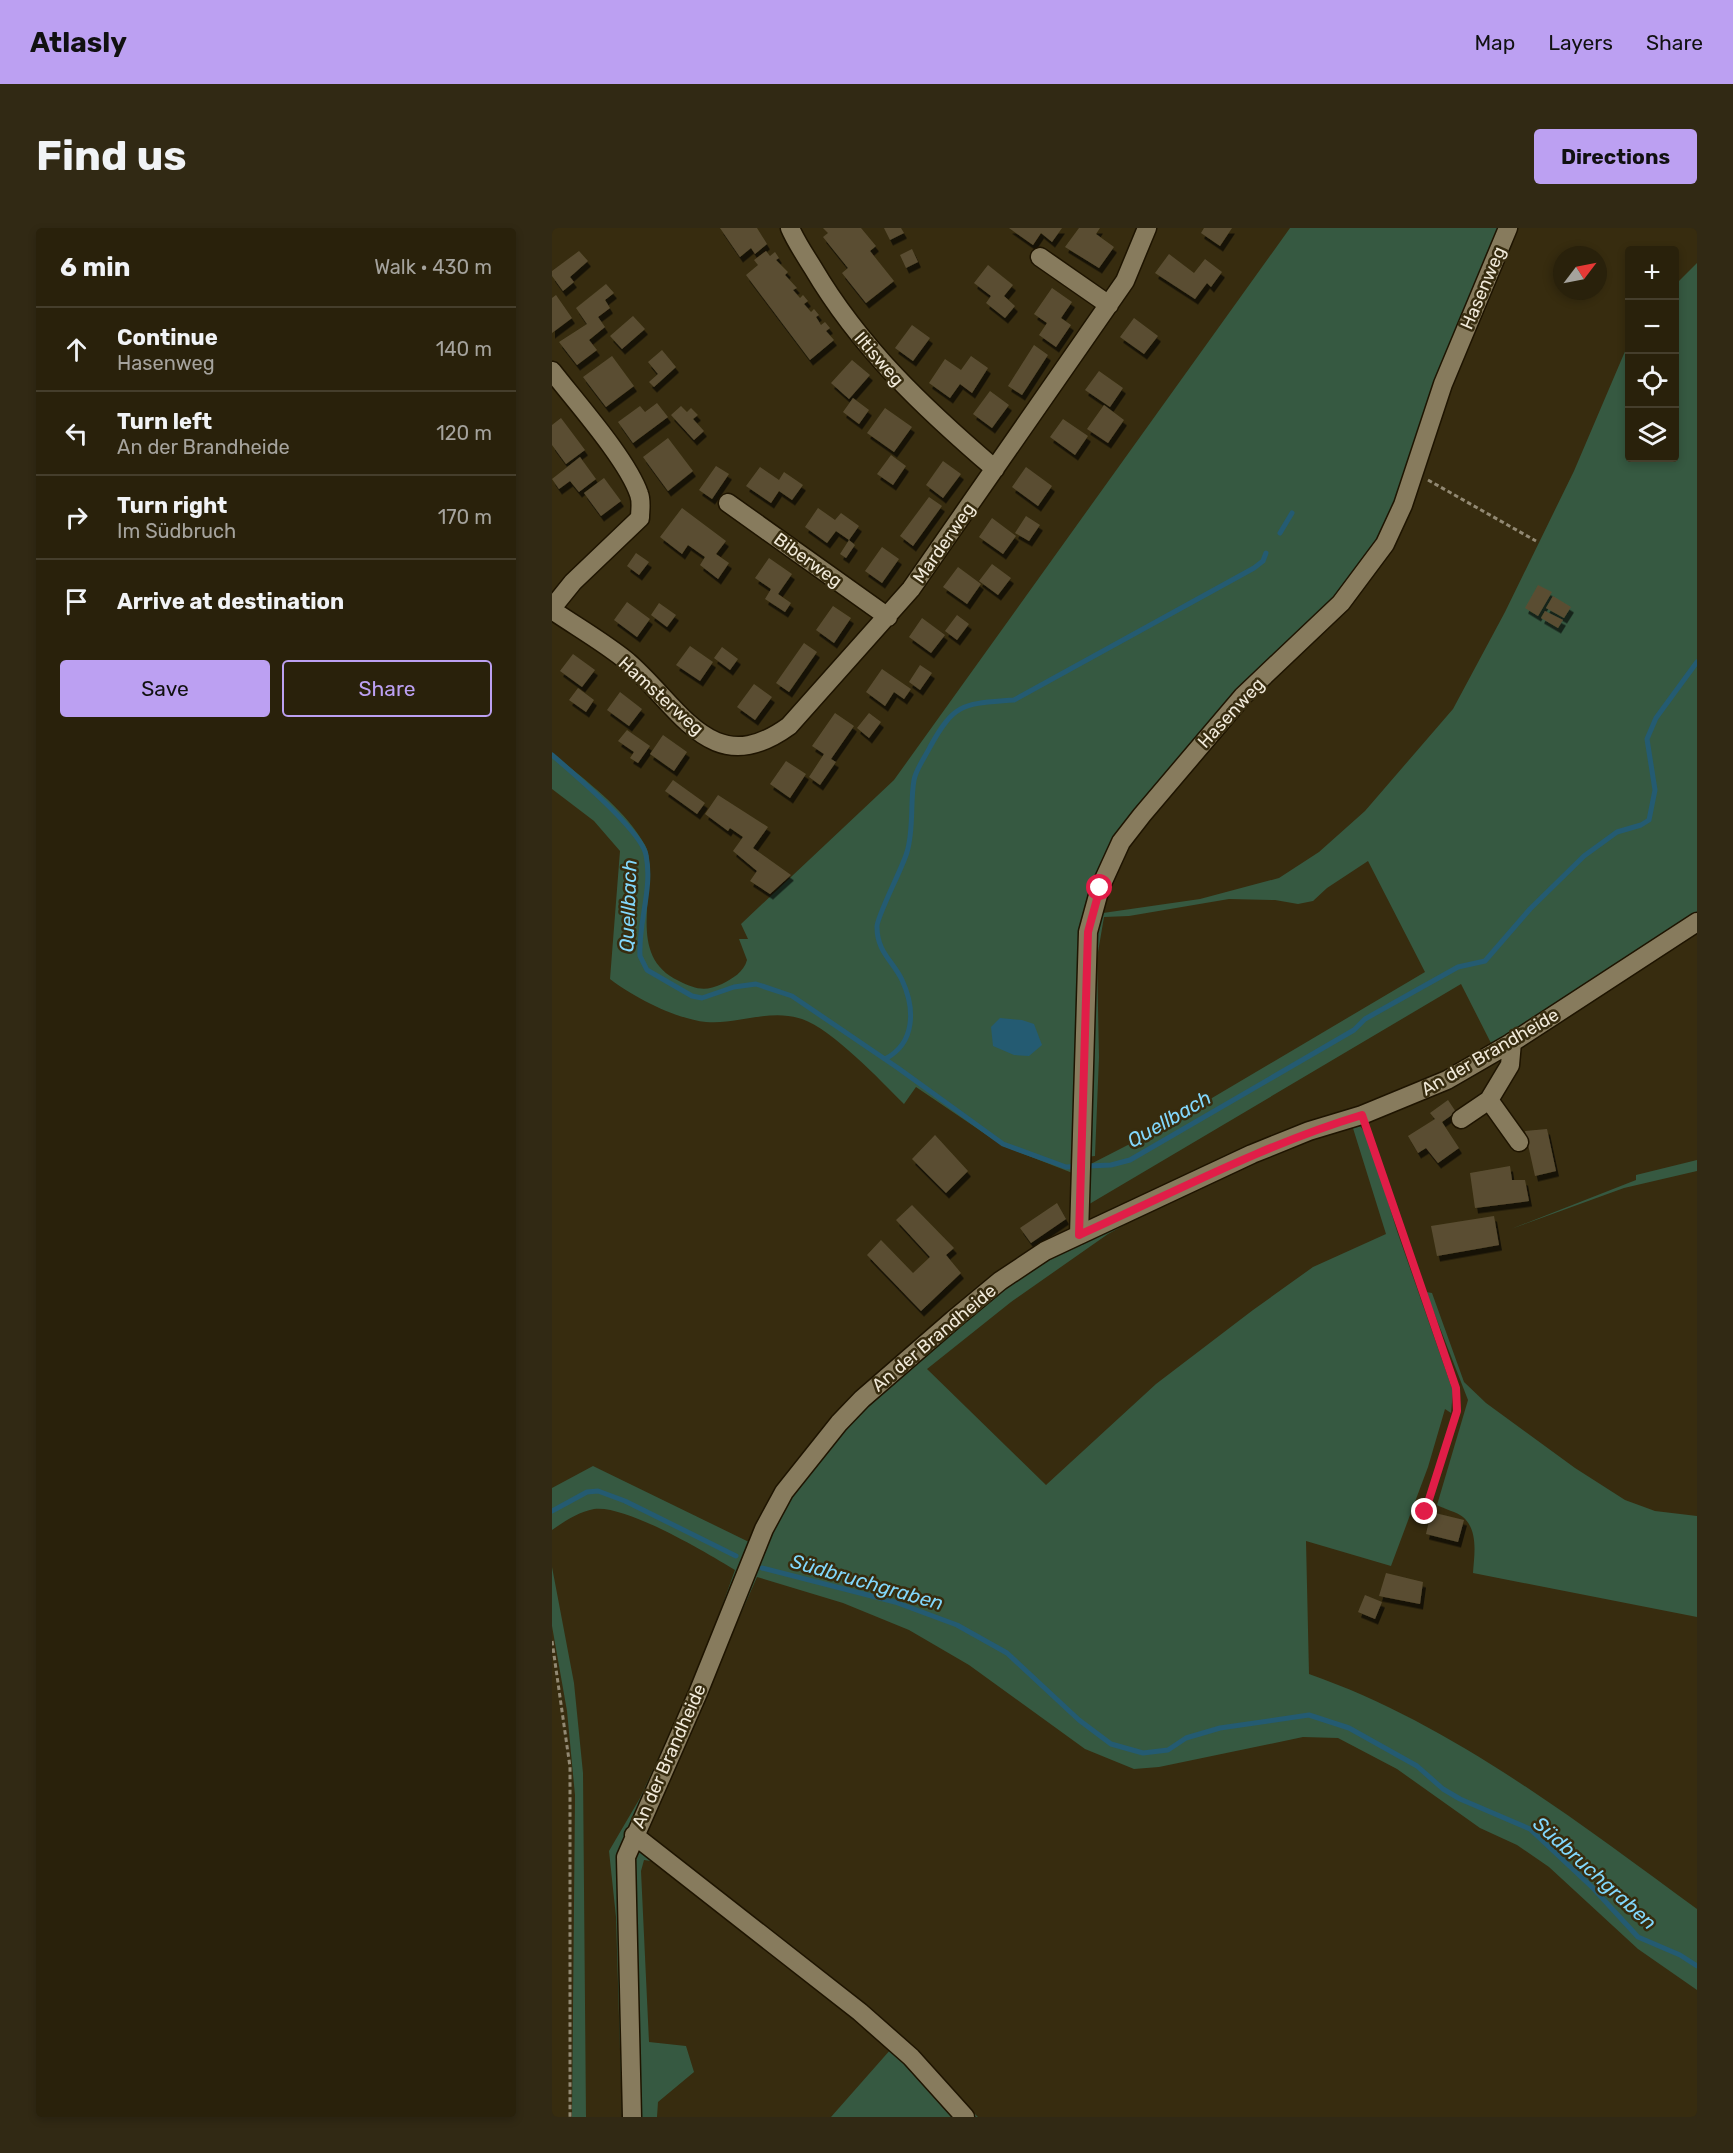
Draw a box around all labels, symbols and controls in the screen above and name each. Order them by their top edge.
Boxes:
text: Atlasly [30,26,127,59]
text: Map [1474,30,1515,55]
text: Layers [1548,30,1613,55]
text: Share [1646,30,1703,55]
button: Directions [1534,129,1697,184]
text: Find us [36,131,187,181]
street label: Hasenweg [1456,243,1510,333]
north arrow [1553,246,1607,300]
map controls [1625,246,1679,462]
button: + [1625,246,1679,300]
text: 6 min [60,252,130,283]
text: Walk · 430 m [374,255,492,279]
button: − [1625,300,1679,354]
text: Continue [117,324,218,351]
street label: Iltisweg [849,327,909,391]
icon: ahead [60,333,93,366]
text: 140 m [436,337,492,361]
text: Hasenweg [117,351,215,375]
button: locate [1625,354,1679,408]
text: Turn left [117,408,212,435]
button: layers [1625,408,1679,462]
icon: left [60,417,93,450]
text: 120 m [436,421,492,445]
text: An der Brandheide [117,435,290,459]
text: Turn right [117,492,227,519]
street label: Marderweg [908,498,980,588]
icon: right [60,501,93,534]
text: 170 m [438,505,492,529]
text: Im Südbruch [117,519,236,543]
street label: Biberweg [770,528,846,592]
icon: arrive [60,585,93,618]
text: Arrive at destination [117,588,344,615]
street label: Hamsterweg [614,652,708,740]
button: Save [60,660,270,717]
button: Share [282,660,492,717]
street label: Hasenweg [1193,673,1269,753]
water label: Quellbach [614,859,642,953]
route start [1086,874,1112,900]
street label: An der Brandheide [1417,1004,1563,1100]
water label: Quellbach [1123,1085,1215,1153]
street label: An der Brandheide [867,1280,1001,1396]
route end [1411,1498,1437,1524]
water label: Südbruchgraben [788,1549,946,1615]
street label: An der Brandheide [627,1681,711,1831]
water label: Südbruchgraben [1528,1811,1662,1935]

